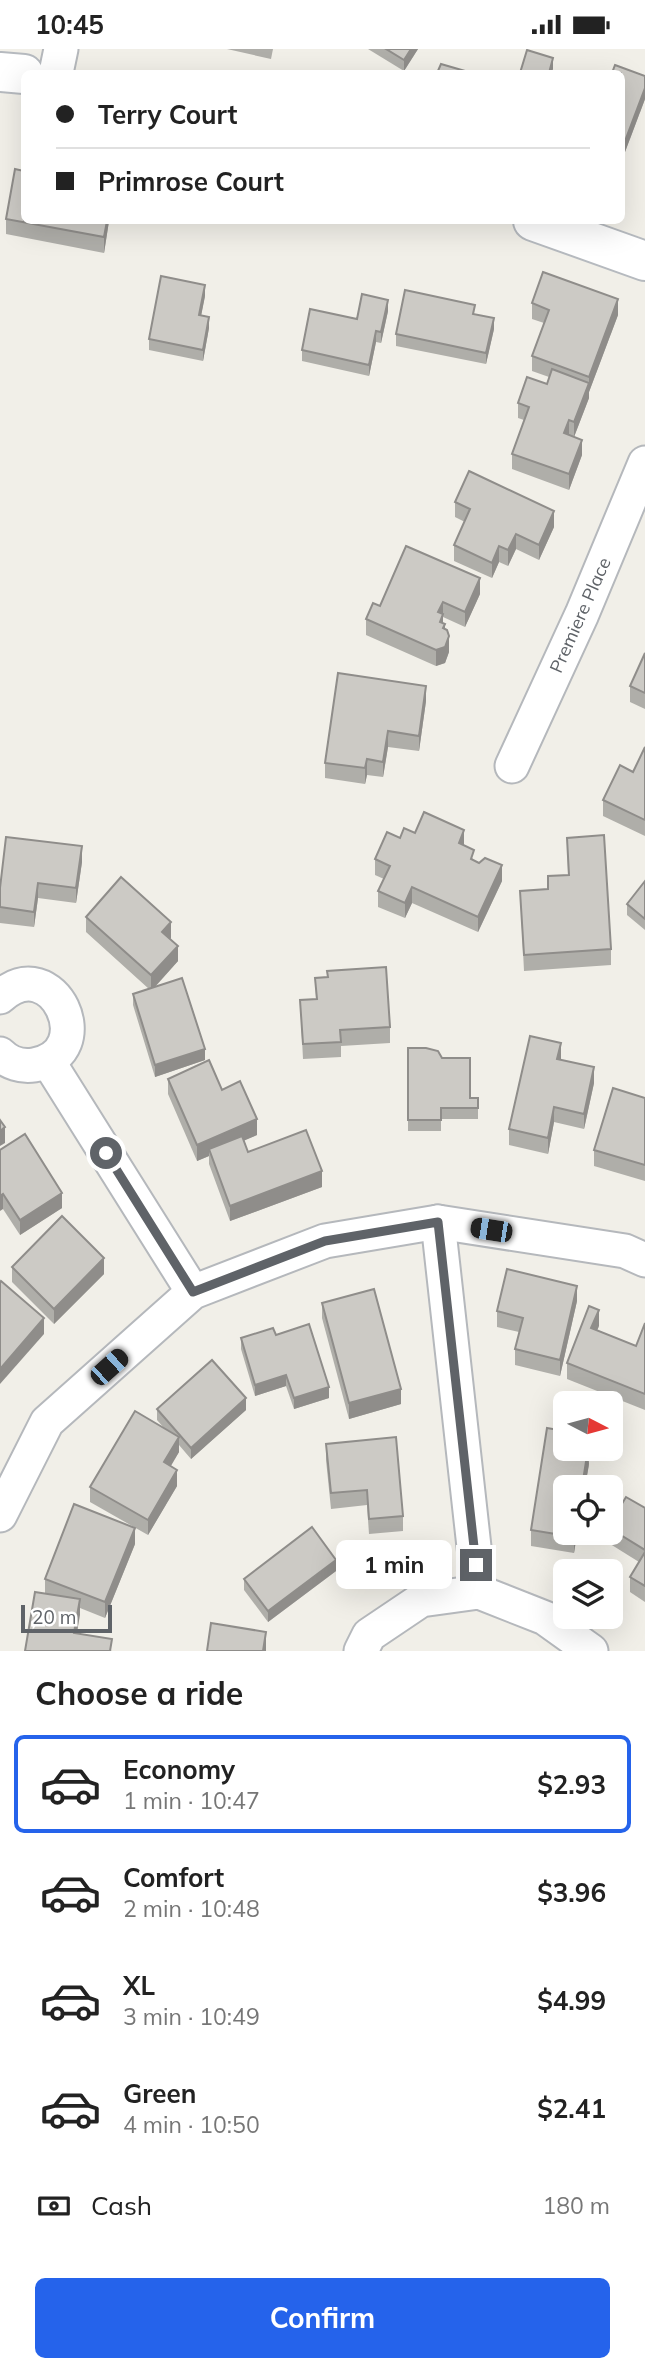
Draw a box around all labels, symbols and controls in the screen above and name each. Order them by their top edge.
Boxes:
text: 10:45 [35,8,104,41]
text: Terry Court [98,98,237,131]
text: Primrose Court [98,165,284,198]
street label: Premiere Place [544,554,616,676]
route start [90,1137,122,1169]
car [469,1216,514,1244]
car [87,1345,132,1389]
north arrow [553,1391,623,1461]
map controls [553,1391,623,1629]
button: locate [553,1475,623,1545]
callout: 1 min [336,1541,452,1589]
route end [460,1549,492,1581]
text: 1 min [364,1550,424,1579]
button: layers [553,1559,623,1629]
scale bar [21,1602,112,1634]
text: 20 m [32,1605,76,1629]
text: Choose a ride [35,1673,243,1713]
icon: car [39,1753,102,1816]
text: Economy [123,1753,235,1786]
text: $2.93 [537,1768,606,1801]
text: 1 min · 10:47 [123,1786,260,1815]
icon: car [39,1861,102,1924]
text: Comfort [123,1861,224,1894]
text: $3.96 [537,1876,606,1909]
text: 2 min · 10:48 [123,1894,260,1923]
icon: car [39,1969,102,2032]
text: XL [123,1969,155,2002]
text: $4.99 [537,1984,606,2017]
text: 3 min · 10:49 [123,2002,260,2031]
icon: car [39,2077,102,2140]
text: Green [123,2077,196,2110]
text: $2.41 [537,2092,606,2125]
text: 4 min · 10:50 [123,2110,260,2139]
icon: cash [35,2187,73,2225]
text: Cash [91,2189,152,2222]
text: 180 m [542,2191,610,2220]
button: Confirm [35,2278,610,2358]

